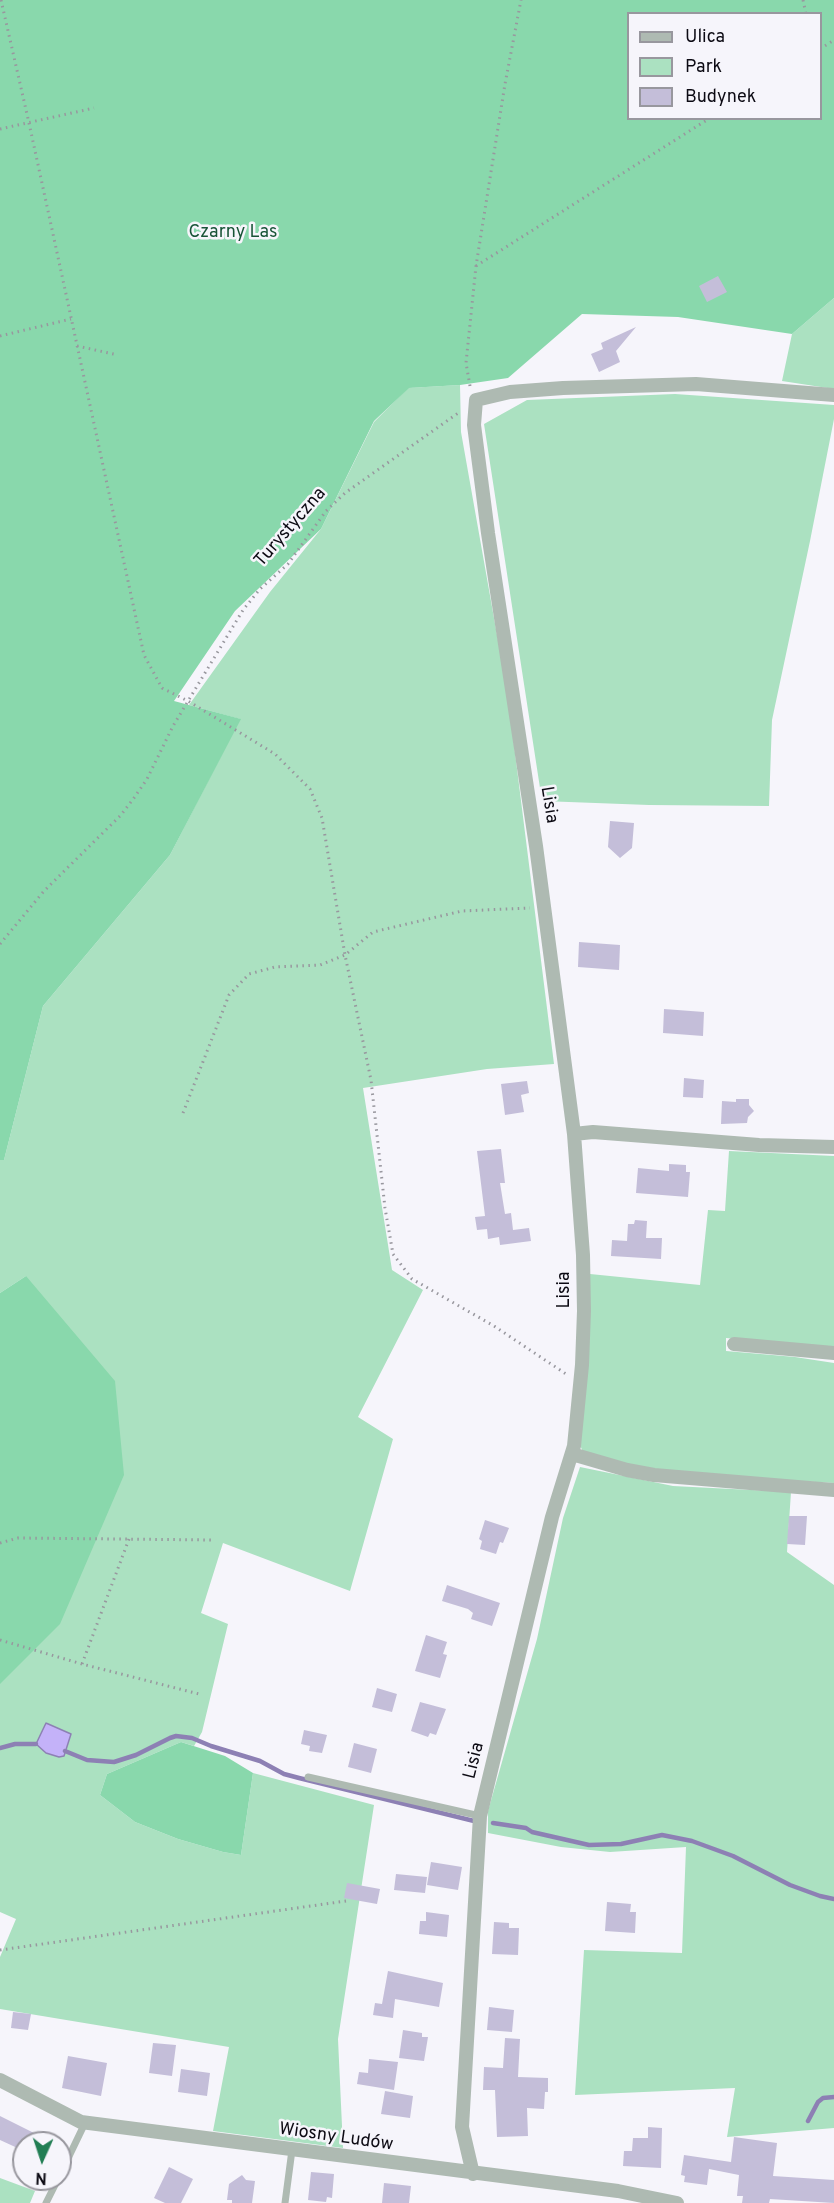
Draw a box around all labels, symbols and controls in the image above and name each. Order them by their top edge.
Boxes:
legend [627,12,822,120]
text: Ulica [685,26,725,49]
text: Park [685,56,722,79]
text: Budynek [685,86,756,109]
park label: Czarny Las [188,222,278,244]
street label: Turystyczna [251,484,331,572]
street label: Lisia [534,785,562,825]
street label: Lisia [554,1271,576,1309]
street label: Lisia [460,1740,490,1782]
street label: Wiosny Ludów [278,2119,394,2157]
north arrow [12,2131,72,2191]
text: N [35,2167,47,2187]

